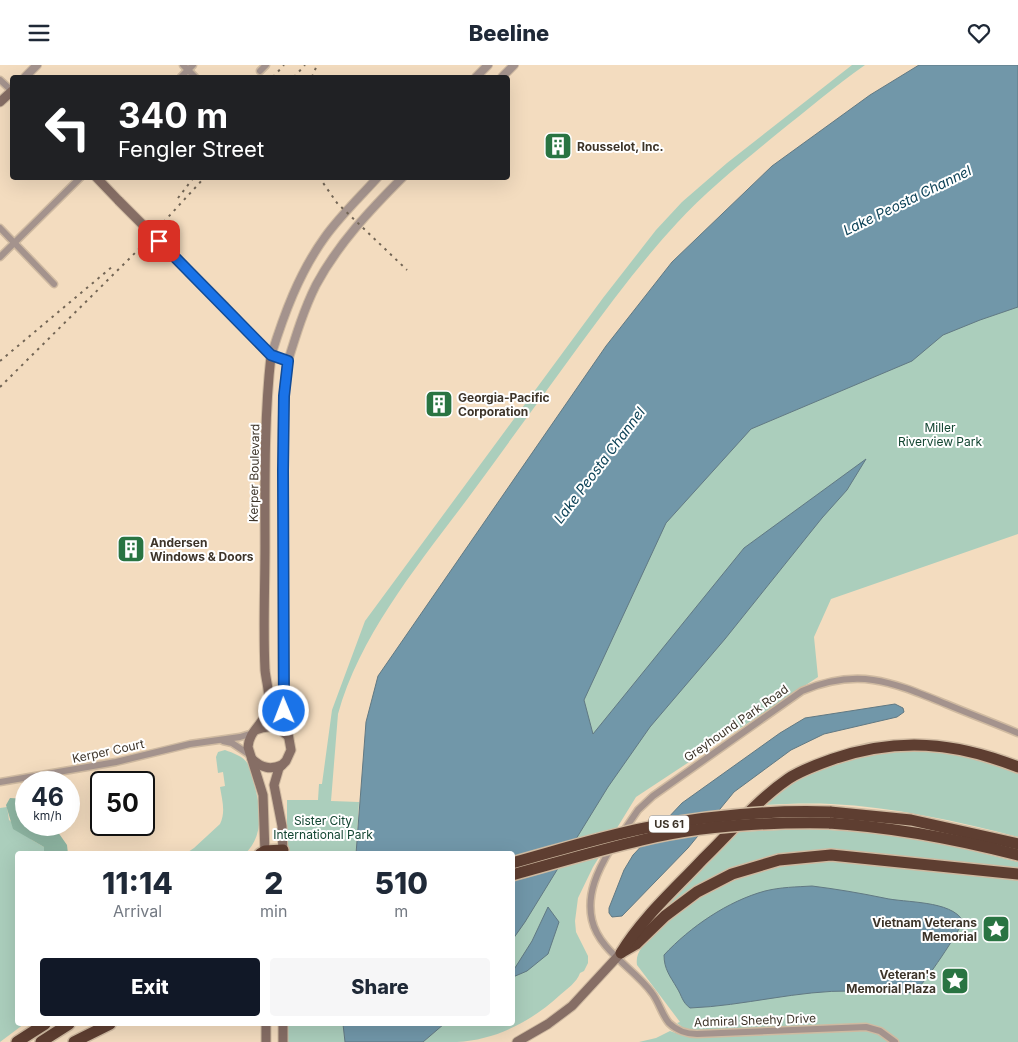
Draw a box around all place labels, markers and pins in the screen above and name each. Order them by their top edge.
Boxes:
building icon: Rousselot, Inc. [543,131,573,161]
place label: Rousselot, Inc. [577,139,664,154]
pin [138,220,180,262]
building icon: Georgia-Pacific Corporation [424,389,454,419]
place label: Georgia-Pacific Corporation [458,390,550,419]
building icon: Andersen Windows & Doors [116,534,146,564]
place label: Andersen Windows & Doors [150,535,254,564]
place icon: Vietnam Veterans Memorial [981,914,1011,944]
place label: Vietnam Veterans Memorial [872,915,977,944]
place icon: Veteran's Memorial Plaza [940,966,970,996]
place label: Veteran's Memorial Plaza [846,967,936,996]

